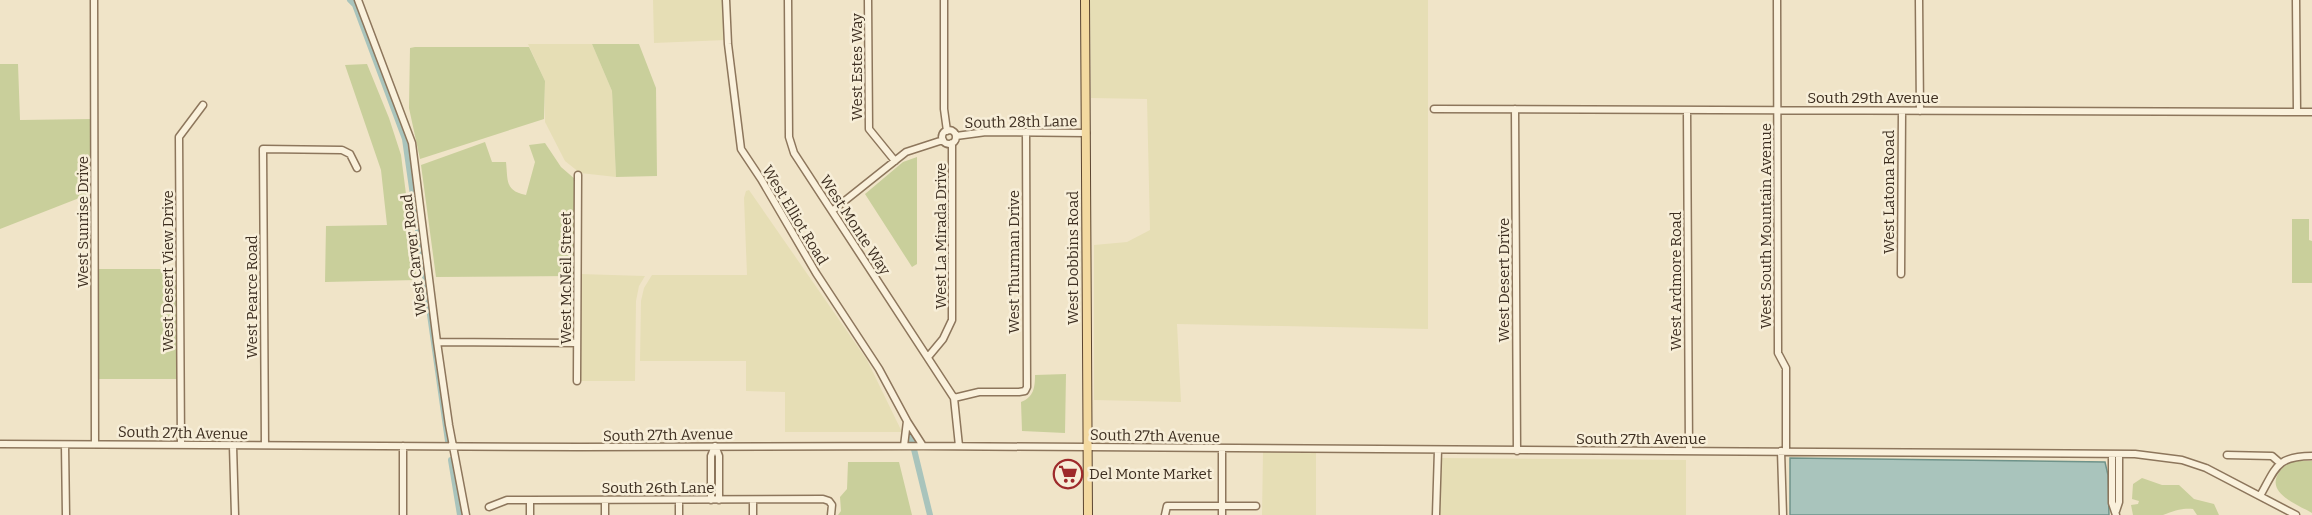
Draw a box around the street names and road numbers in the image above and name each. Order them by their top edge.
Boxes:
street label: West Estes Way [848,13,866,121]
street label: South 29th Avenue [1807,89,1939,107]
street label: South 28th Lane [964,112,1078,132]
street label: West South Mountain Avenue [1757,123,1775,329]
street label: West Latona Road [1880,130,1898,254]
street label: West Sunrise Drive [74,156,92,288]
street label: West Elliot Road [758,162,832,268]
street label: West La Mirada Drive [932,163,950,309]
street label: West Monte Way [816,172,894,278]
street label: West Desert View Drive [159,190,177,352]
street label: West Thurman Drive [1005,190,1023,334]
street label: West Dobbins Road [1064,191,1082,325]
street label: West Carver Road [398,193,430,317]
street label: West McNeil Street [557,211,575,344]
street label: West Ardmore Road [1667,211,1685,351]
street label: West Desert Drive [1495,218,1513,342]
street label: West Pearce Road [243,235,261,359]
street label: South 27th Avenue [118,423,248,443]
street label: South 27th Avenue [603,425,733,445]
street label: South 27th Avenue [1090,426,1220,446]
street label: South 27th Avenue [1576,430,1706,448]
street label: South 26th Lane [602,479,714,497]

